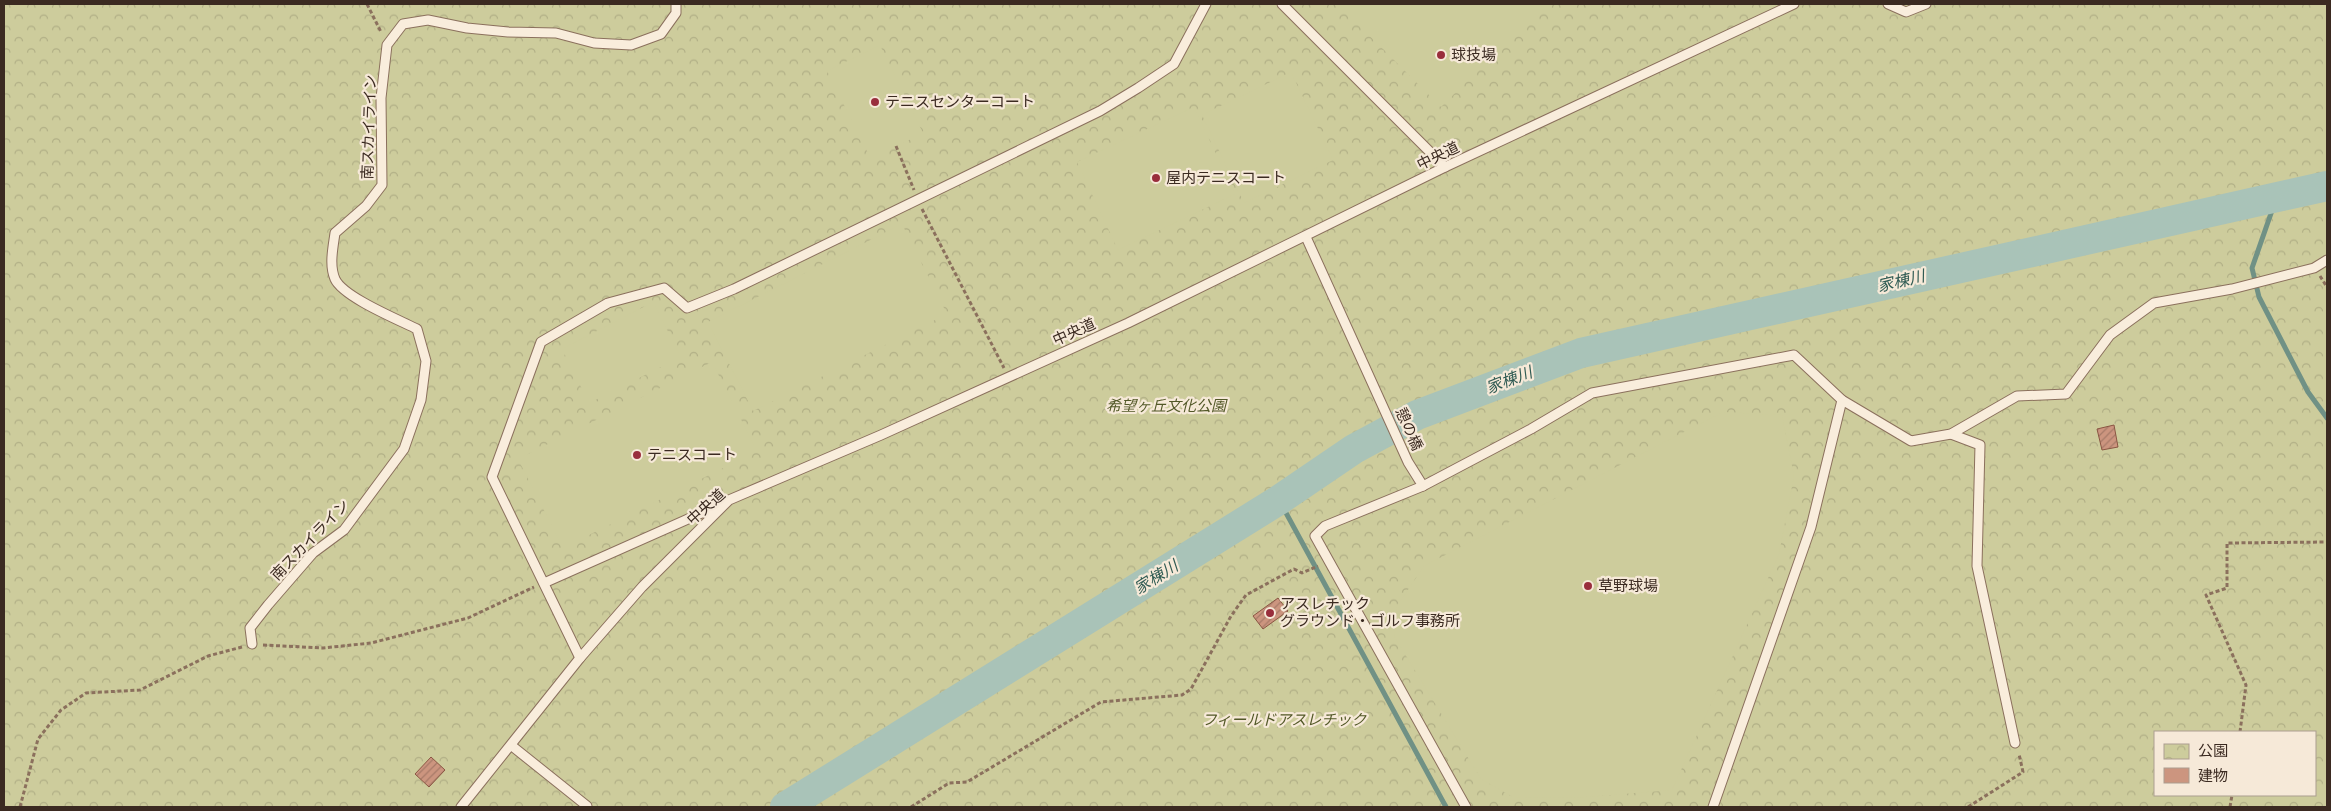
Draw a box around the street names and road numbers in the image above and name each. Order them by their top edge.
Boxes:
street label: 南スカイライン [358,74,380,180]
street label: 中央道 [1414,138,1462,174]
street label: 中央道 [1050,315,1098,349]
street label: 憩の橋 [1392,405,1426,453]
street label: 中央道 [683,485,729,529]
street label: 南スカイライン [267,496,353,584]

